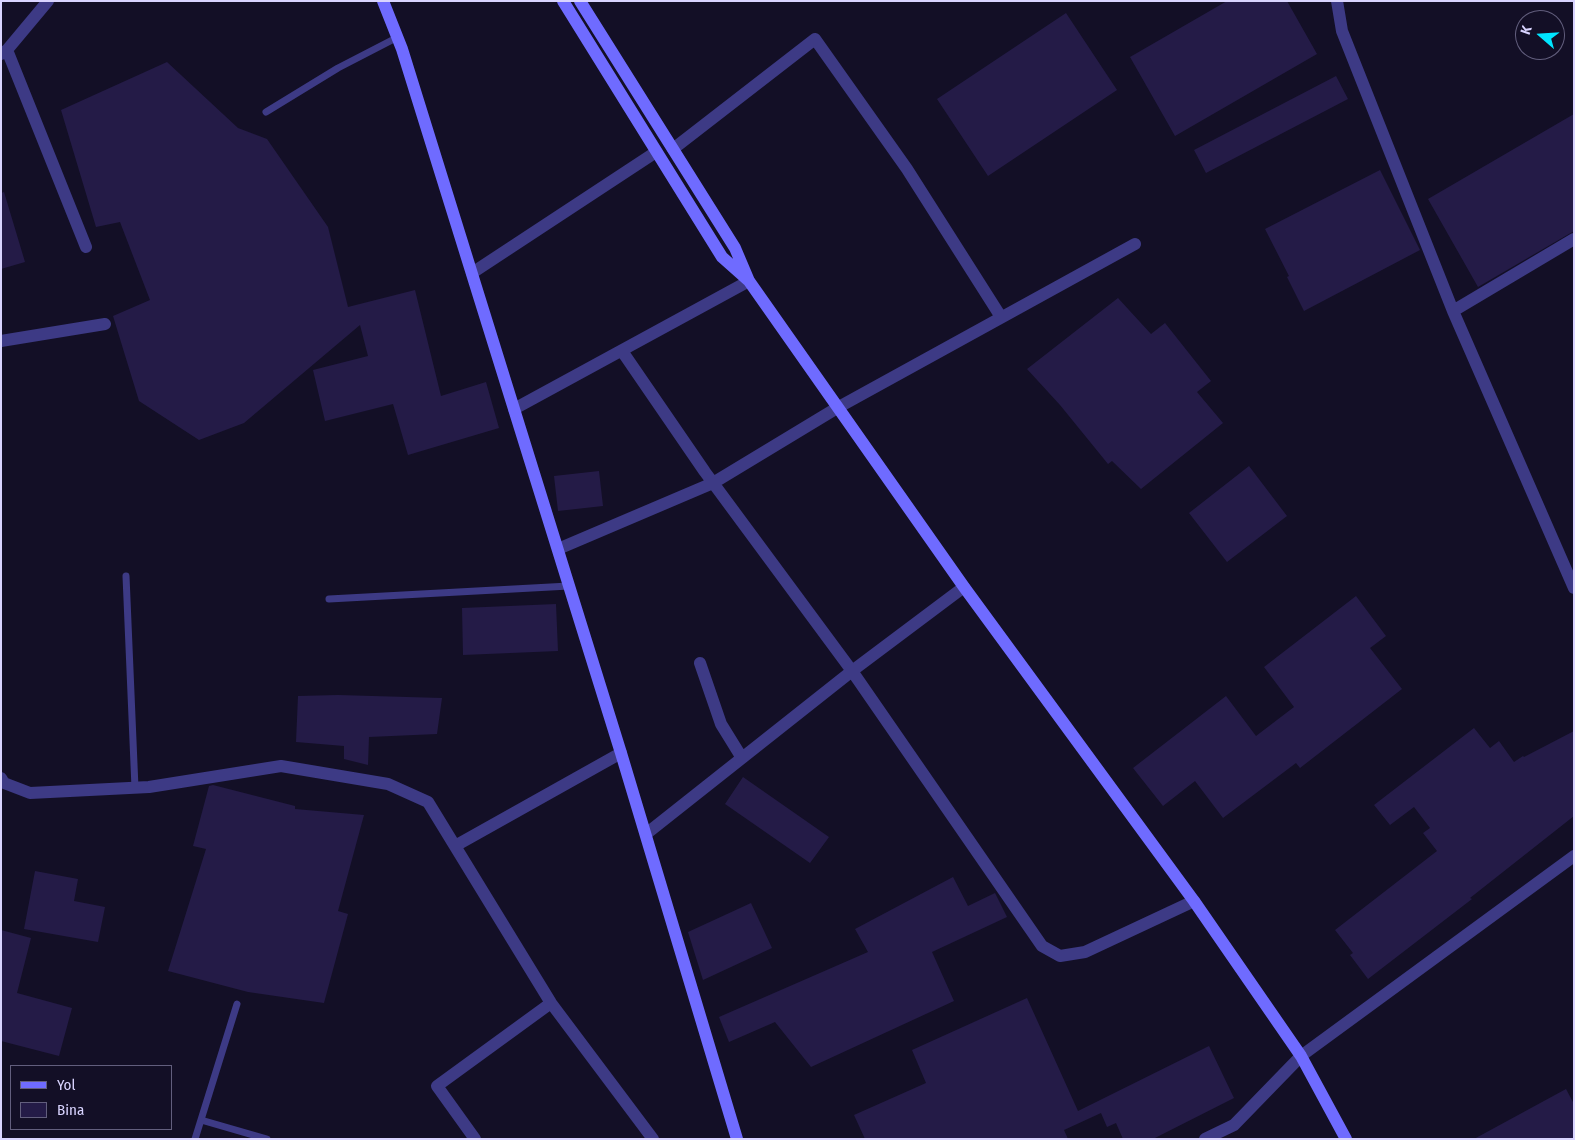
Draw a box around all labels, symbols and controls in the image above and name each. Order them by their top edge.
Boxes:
north arrow [1515,10,1565,60]
text: K [1517,24,1536,37]
legend [10,1065,172,1130]
text: Yol [57,1076,75,1094]
text: Bina [57,1101,84,1119]

